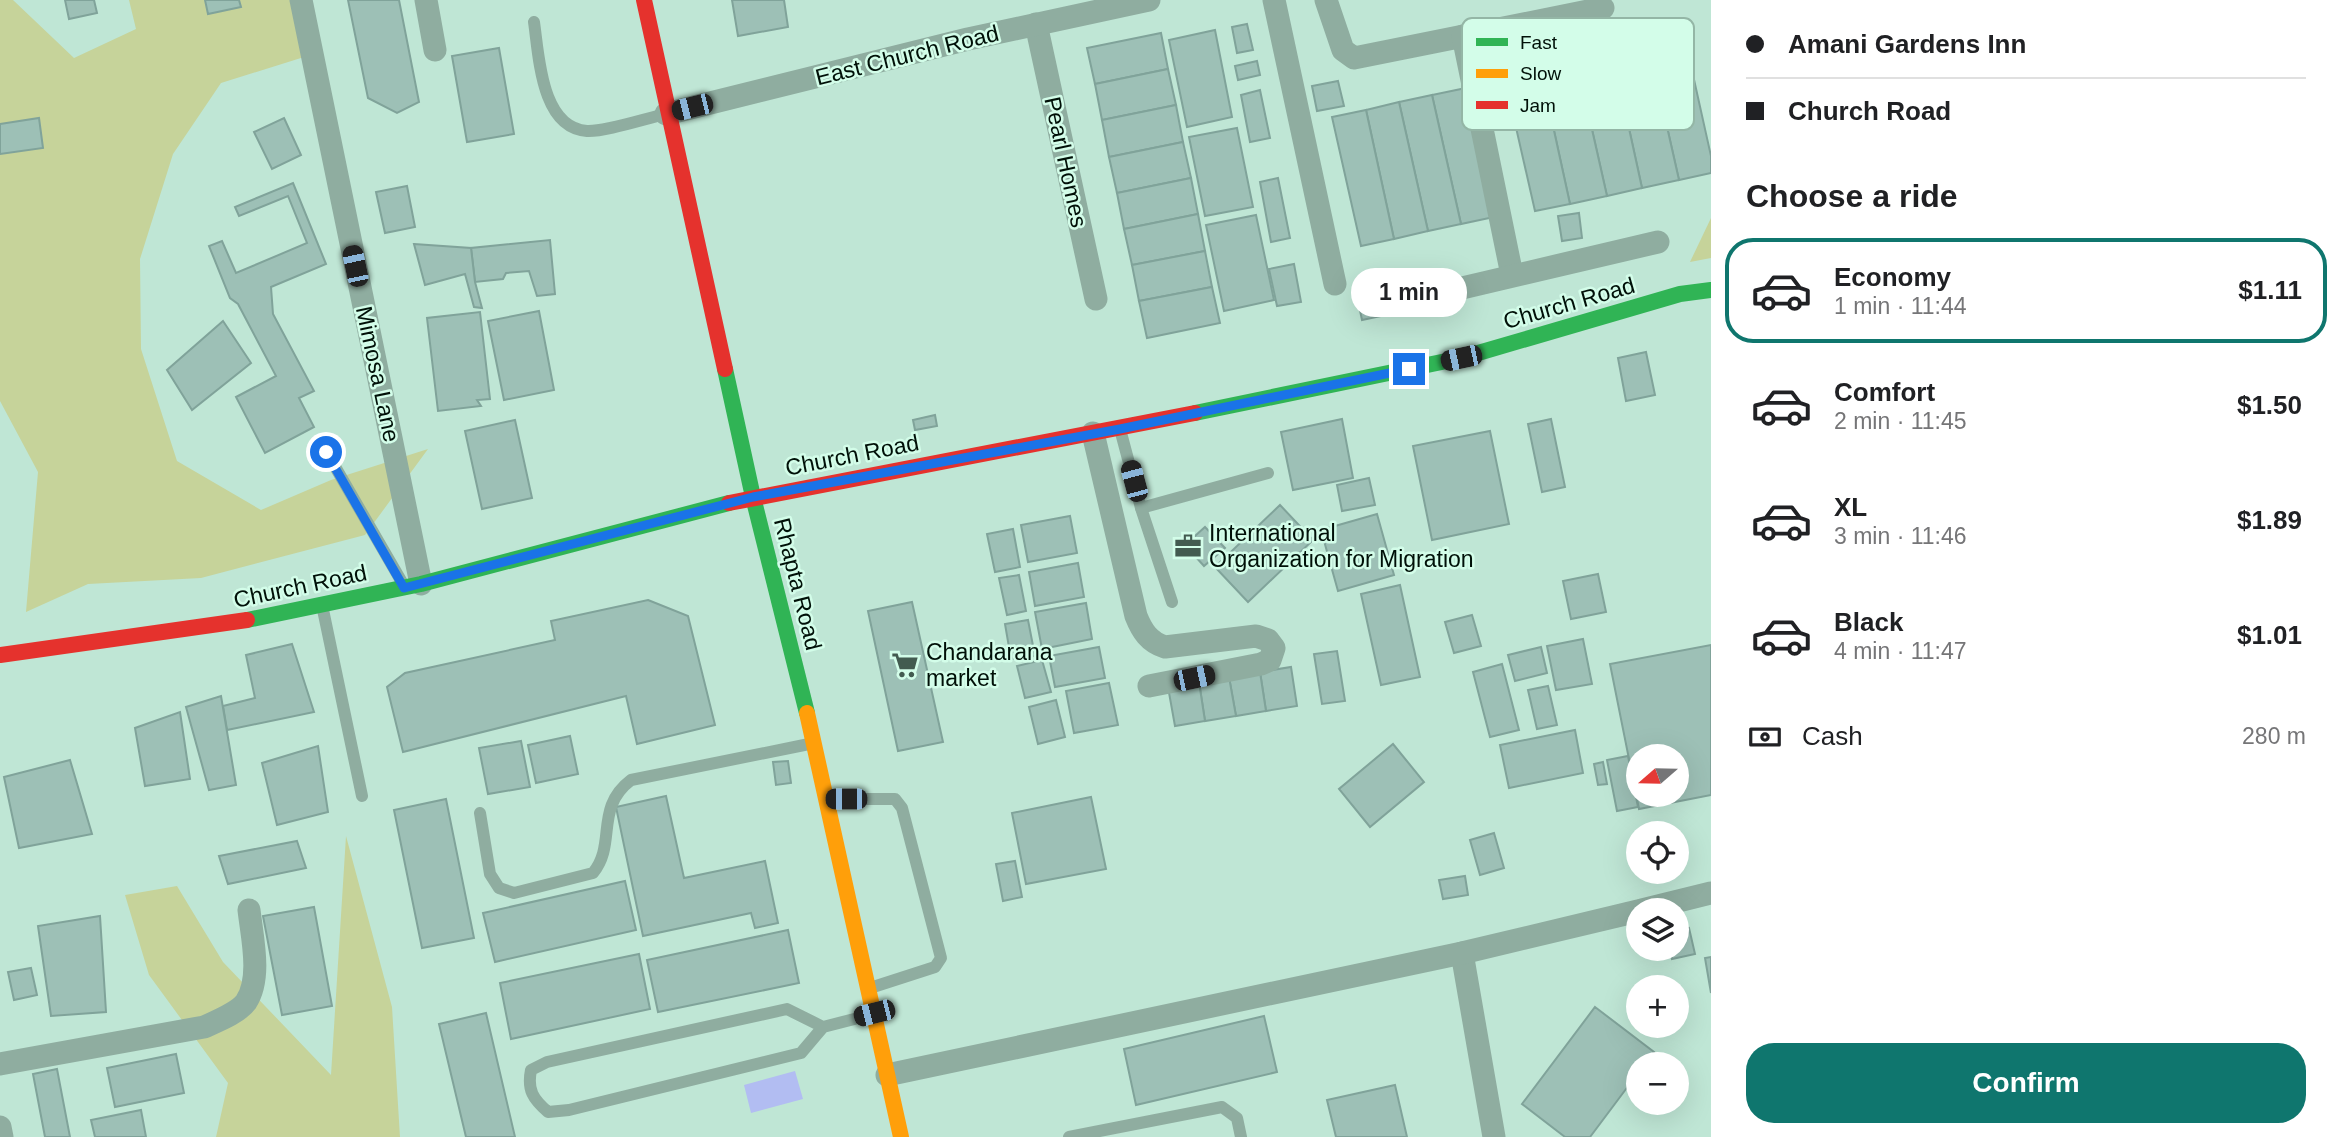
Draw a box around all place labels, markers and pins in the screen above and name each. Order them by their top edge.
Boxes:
place label: International Organization for Migration [1209,520,1474,572]
office icon: International Organization for Migration [1173,531,1203,561]
place label: Chandarana market [926,639,1053,691]
supermarket icon: Chandarana market [890,650,920,680]

